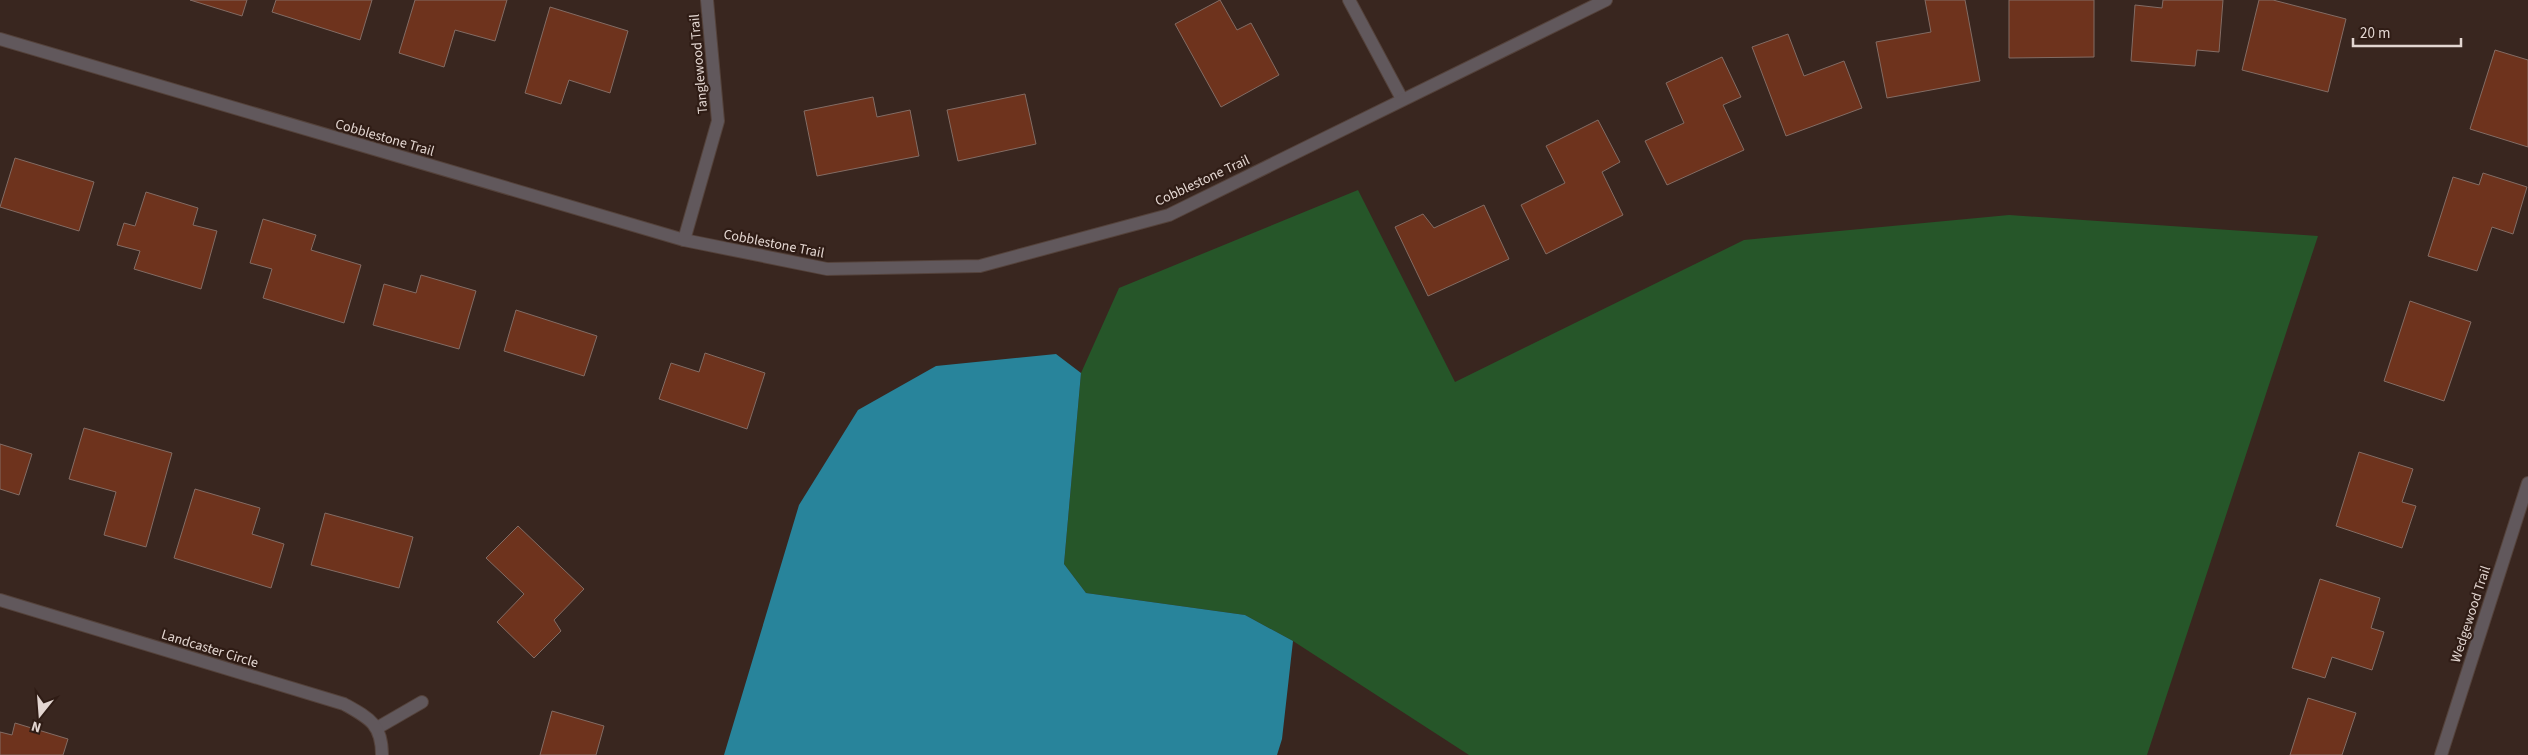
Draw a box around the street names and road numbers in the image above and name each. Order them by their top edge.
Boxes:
street label: Tanglewood Trail [685,13,713,115]
street label: Cobblestone Trail [333,114,437,162]
street label: Cobblestone Trail [1152,150,1253,212]
street label: Cobblestone Trail [722,224,826,264]
street label: Wedgewood Trail [2446,563,2496,665]
street label: Landcaster Circle [159,625,261,673]

